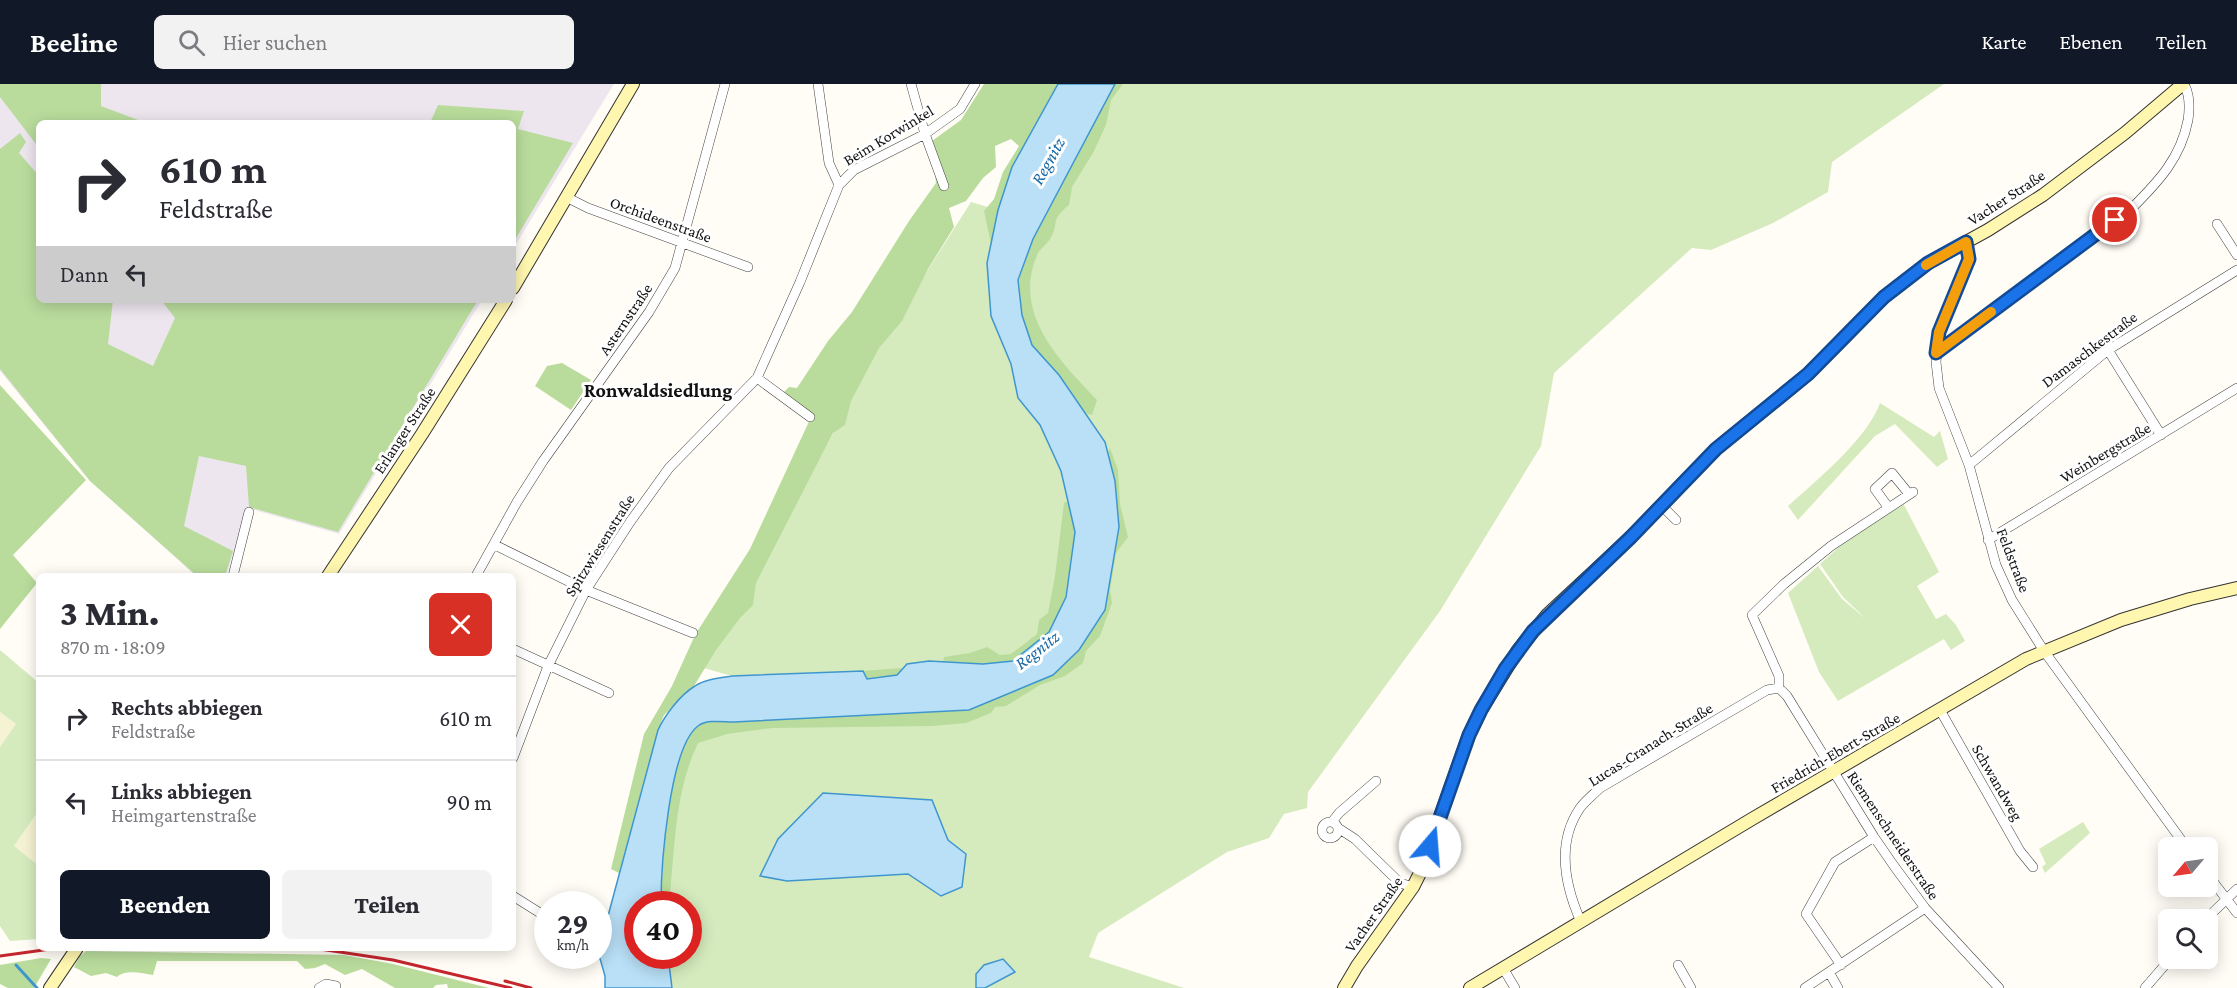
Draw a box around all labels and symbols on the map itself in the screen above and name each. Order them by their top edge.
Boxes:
street label: Beim Korwinkel [840,102,936,169]
water label: Regnitz [1027,134,1069,188]
street label: Vacher Straße [1965,166,2048,229]
street label: Orchideenstraße [608,193,714,246]
pin [2089,194,2140,245]
street label: Asternstraße [595,280,655,358]
street label: Damaschkestraße [2038,308,2140,391]
district label: Ronwaldsiedlung [584,379,732,401]
street label: Erlanger Straße [370,384,439,477]
street label: Weinbergstraße [2057,419,2154,487]
street label: Spitzwiesenstraße [561,491,639,600]
street label: Feldstraße [1994,526,2034,595]
water label: Regnitz [1011,626,1063,673]
street label: Lucas-Cranach-Straße [1585,699,1716,790]
street label: Friedrich-Ebert-Straße [1768,709,1903,796]
street label: Schwandweg [1968,741,2026,824]
street label: Riemenschneiderstraße [1844,768,1943,903]
position arrow [1398,814,1462,878]
north arrow [2158,837,2218,897]
street label: Vacher Straße [1341,873,1406,955]
speed limit sign: 40 [624,891,702,969]

